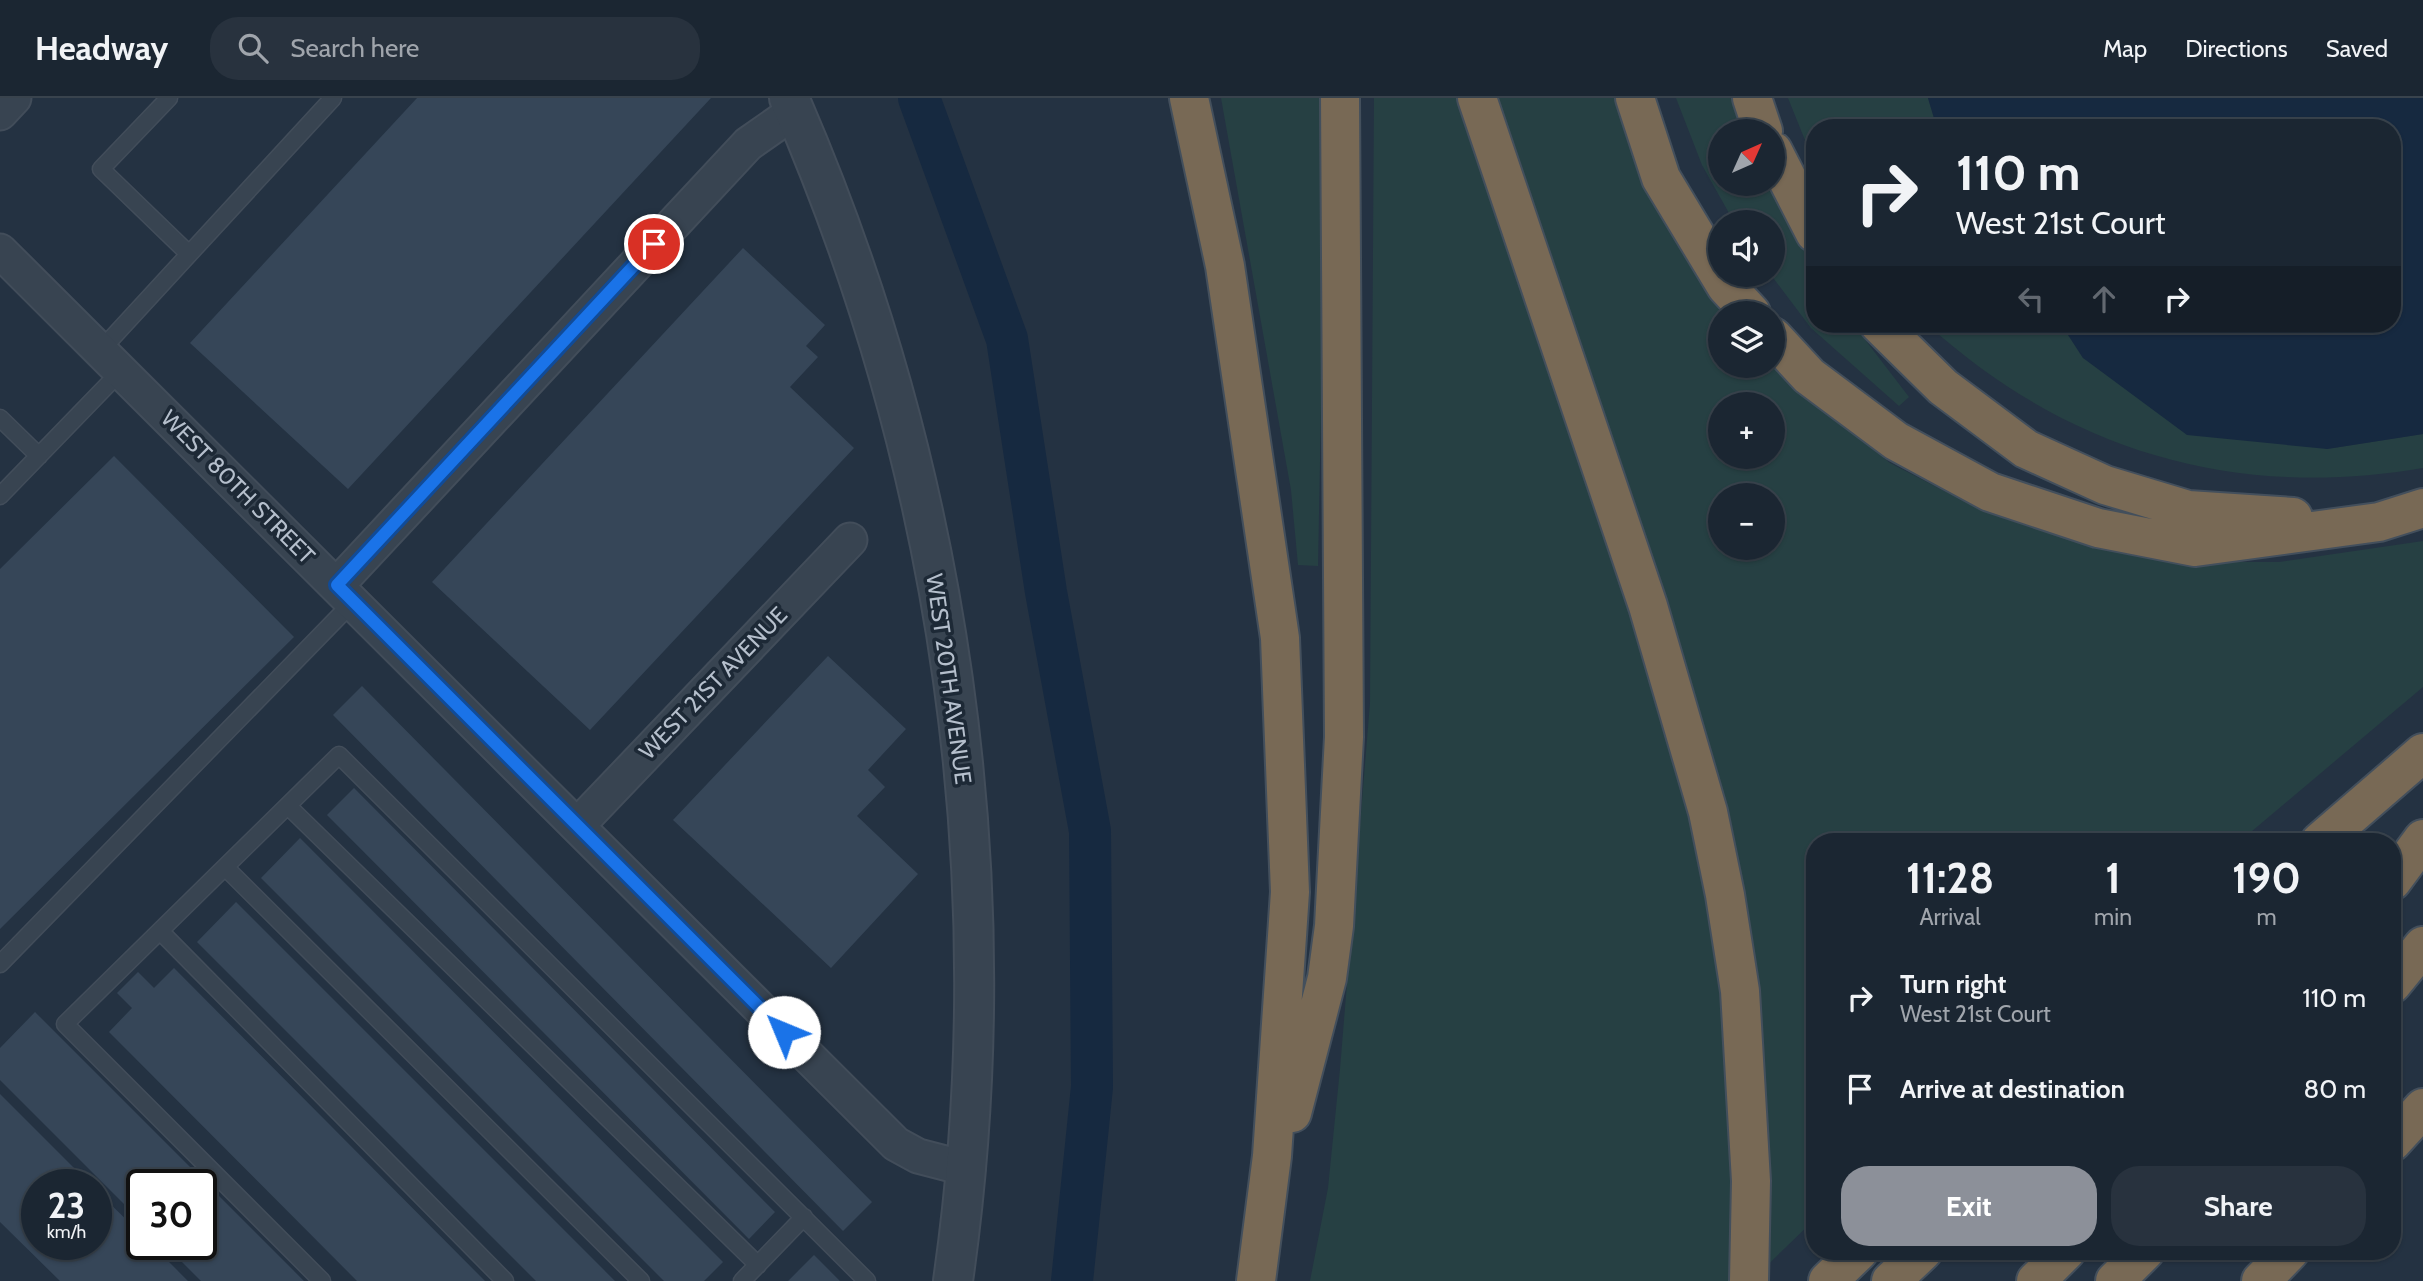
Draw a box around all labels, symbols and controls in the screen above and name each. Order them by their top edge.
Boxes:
search box [210,17,700,80]
text: Headway [35,28,168,68]
icon: search [234,29,272,67]
text: Search here [290,32,419,64]
text: Map [2103,34,2147,63]
text: Directions [2185,34,2288,63]
text: Saved [2326,34,2388,63]
north arrow [1708,119,1785,196]
map controls [1708,119,1785,560]
text: 110 m [1956,143,2080,202]
icon: right [1841,147,1932,238]
text: West 21st Court [1956,203,2166,242]
button: sound [1708,210,1785,287]
pin [624,214,684,274]
icon: arrive [635,225,673,263]
icon: left [2012,280,2050,318]
icon: ahead [2085,280,2123,318]
icon: right [2158,280,2196,318]
button: layers [1708,301,1785,378]
button: + [1708,392,1785,469]
street label: WEST 80TH STREET [155,404,321,570]
button: − [1708,483,1785,560]
street label: WEST 20TH AVENUE [920,572,978,786]
street label: WEST 21ST AVENUE [633,601,793,765]
text: 11:28 [1906,852,1994,904]
text: 1 [2105,852,2121,904]
text: 190 [2232,852,2301,904]
text: Arrival [1919,903,1981,931]
text: min [2094,903,2132,931]
text: m [2256,903,2277,931]
text: Turn right [1900,968,2006,1000]
icon: right [1841,979,1879,1017]
text: 110 m [2302,982,2366,1014]
position arrow [747,995,821,1069]
text: West 21st Court [1900,1000,2051,1028]
icon: arrive [1841,1070,1879,1108]
text: Arrive at destination [1900,1073,2125,1105]
text: 80 m [2303,1073,2366,1105]
button: Exit [1841,1166,2097,1246]
button: Share [2111,1166,2366,1246]
speed limit sign: 30 [126,1169,217,1260]
text: 23 [48,1184,85,1227]
text: km/h [47,1221,86,1243]

